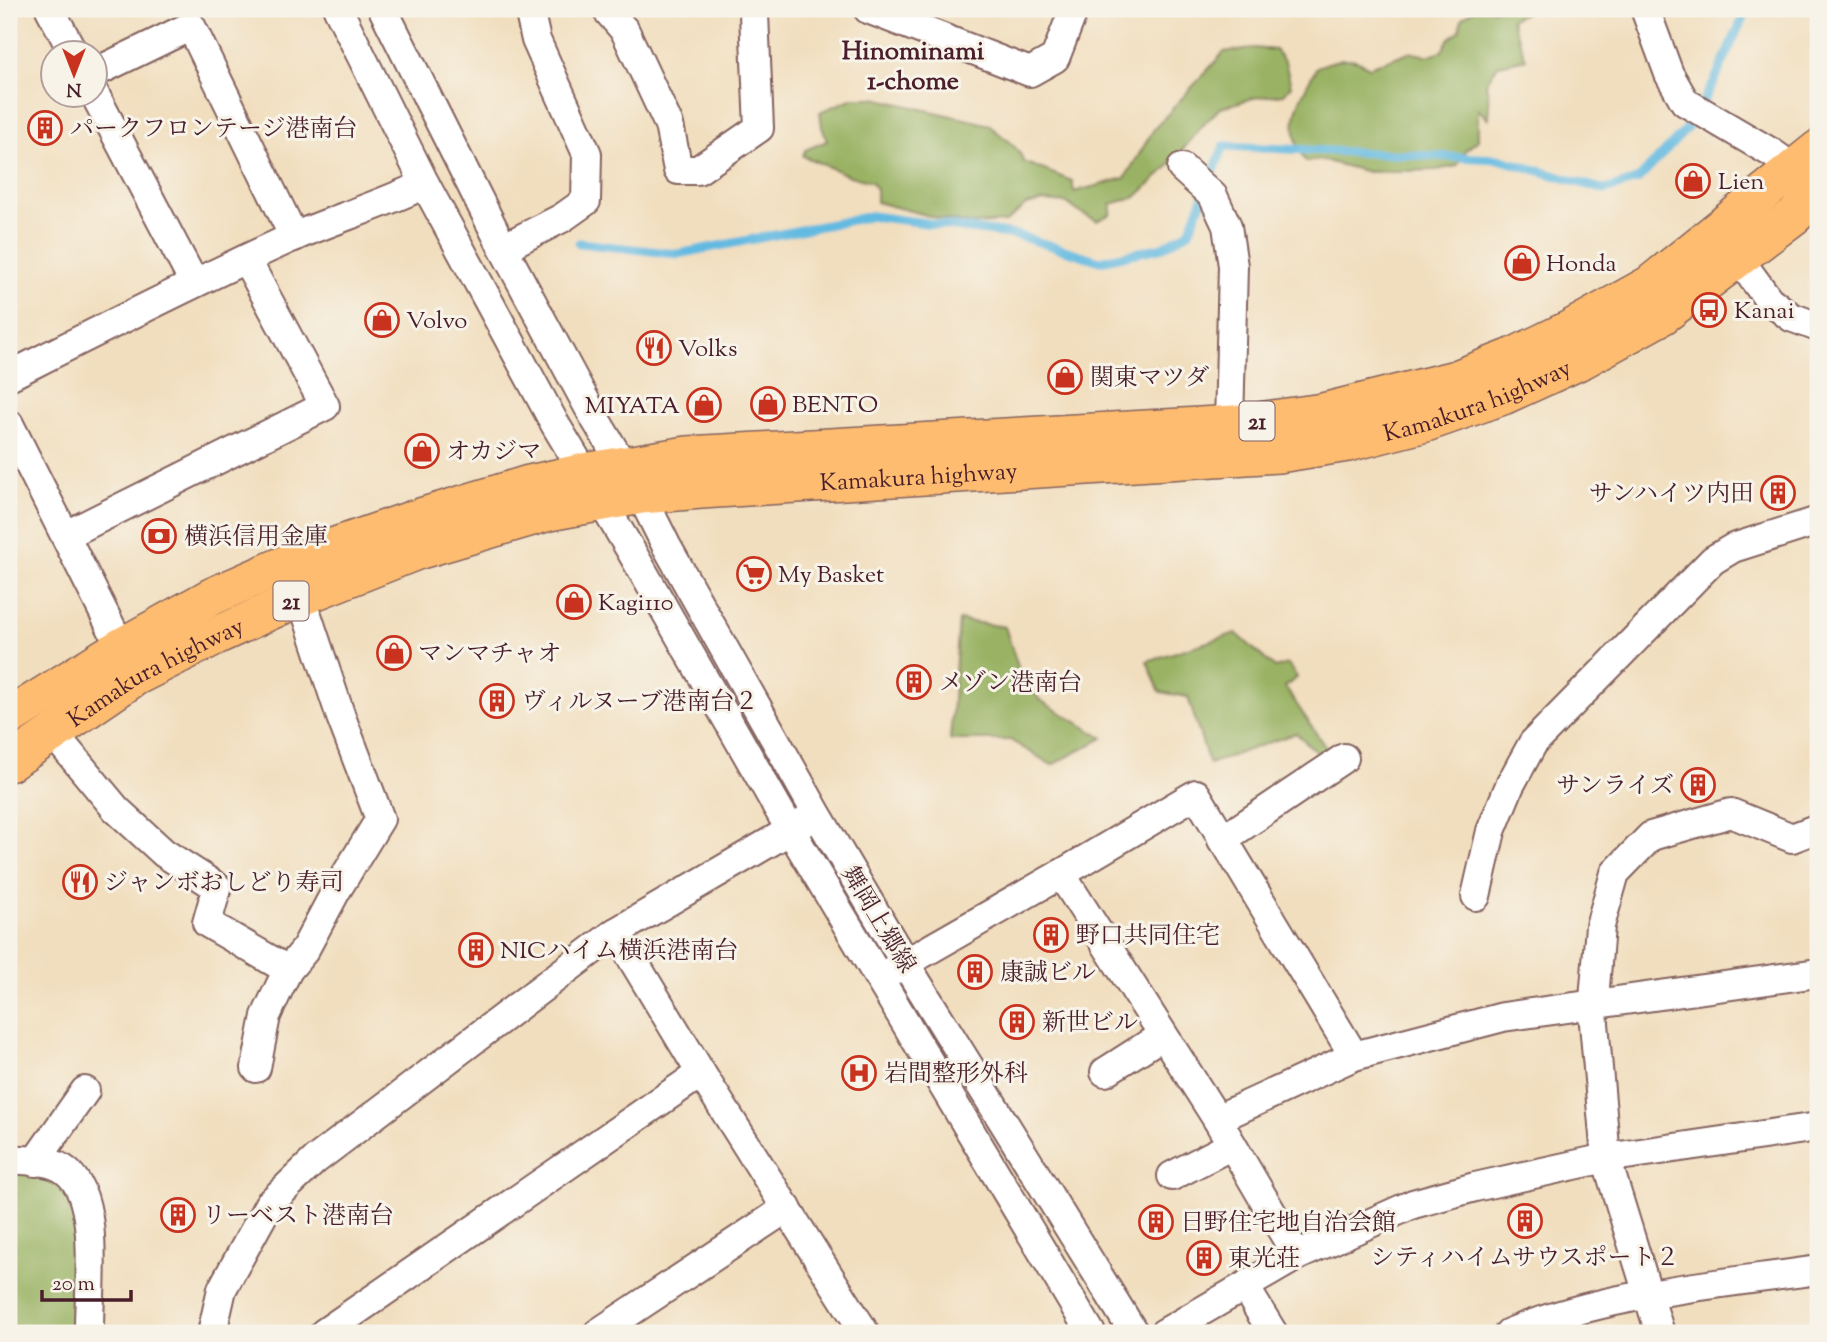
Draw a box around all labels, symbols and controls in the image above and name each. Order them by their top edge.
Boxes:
district label: Hinominami 1-chome [842,34,985,101]
north arrow [38,38,108,108]
text: N [66,75,82,102]
building icon: パークフロンテージ港南台 [26,109,64,147]
place label: パークフロンテージ港南台 [70,113,358,147]
shop icon: Lien [1674,162,1712,200]
place label: Lien [1718,166,1765,200]
shop icon: Honda [1503,244,1541,282]
place label: Honda [1546,248,1617,282]
bus stop icon: Kanai [1690,291,1728,329]
place label: Kanai [1734,295,1795,329]
shop icon: Volvo [363,301,401,339]
place label: Volvo [406,305,467,339]
restaurant icon: Volks [635,329,673,367]
place label: Volks [678,333,737,367]
street label: Kamakura highway [1380,352,1577,452]
shop icon: 関東マツダ [1046,358,1084,396]
place label: 関東マツダ [1090,362,1209,396]
shop icon: BENTO [749,385,787,423]
shop icon: MIYATA [685,386,723,424]
place label: BENTO [792,389,878,423]
place label: MIYATA [585,390,681,424]
road number: 21 [1240,402,1274,440]
shop icon: オカジマ [403,432,441,470]
place label: オカジマ [446,436,541,470]
street label: Kamakura highway [819,455,1019,502]
building icon: サンハイツ内田 [1759,474,1797,512]
place label: サンハイツ内田 [1589,478,1754,512]
bank icon: 横浜信用金庫 [140,517,178,555]
place label: 横浜信用金庫 [184,521,328,555]
supermarket icon: My Basket [735,555,773,593]
place label: My Basket [778,559,884,593]
road number: 21 [274,582,308,621]
shop icon: Kagi110 [555,583,593,621]
place label: Kagi110 [598,587,673,621]
street label: Kamakura highway [62,610,250,737]
shop icon: マンマチャオ [375,634,413,672]
place label: マンマチャオ [418,638,561,672]
building icon: メゾン港南台 [895,663,933,701]
place label: メゾン港南台 [939,667,1082,701]
building icon: ヴィルヌーブ港南台２ [478,682,516,720]
place label: ヴィルヌーブ港南台２ [522,686,758,720]
building icon: サンライズ [1679,766,1717,804]
place label: サンライズ [1556,770,1674,804]
street label: 舞岡上郷線 [832,860,923,980]
restaurant icon: ジャンボおしどり寿司 [61,863,99,901]
place label: ジャンボおしどり寿司 [104,867,344,901]
building icon: 野口共同住宅 [1032,916,1070,954]
place label: 野口共同住宅 [1076,920,1220,954]
building icon: NICハイム横浜港南台 [457,931,495,969]
place label: NICハイム横浜港南台 [500,935,738,969]
building icon: 康誠ビル [956,953,994,991]
place label: 康誠ビル [1000,957,1096,991]
building icon: 新世ビル [998,1003,1036,1041]
place label: 新世ビル [1042,1007,1138,1041]
hospital icon: 岩間整形外科 [840,1054,878,1092]
place label: 岩間整形外科 [884,1058,1028,1092]
building icon: リーベスト港南台 [159,1196,197,1234]
place label: リーベスト港南台 [202,1200,394,1234]
building icon: シティハイムサウスポート２ [1506,1202,1544,1240]
building icon: 日野住宅地自治会館 [1137,1203,1175,1241]
place label: 日野住宅地自治会館 [1180,1207,1396,1241]
building icon: 東光荘 [1185,1239,1223,1277]
place label: シティハイムサウスポート２ [1371,1242,1679,1276]
place label: 東光荘 [1228,1243,1300,1277]
scale bar [42,1258,131,1302]
text: 20 m [52,1270,95,1300]

